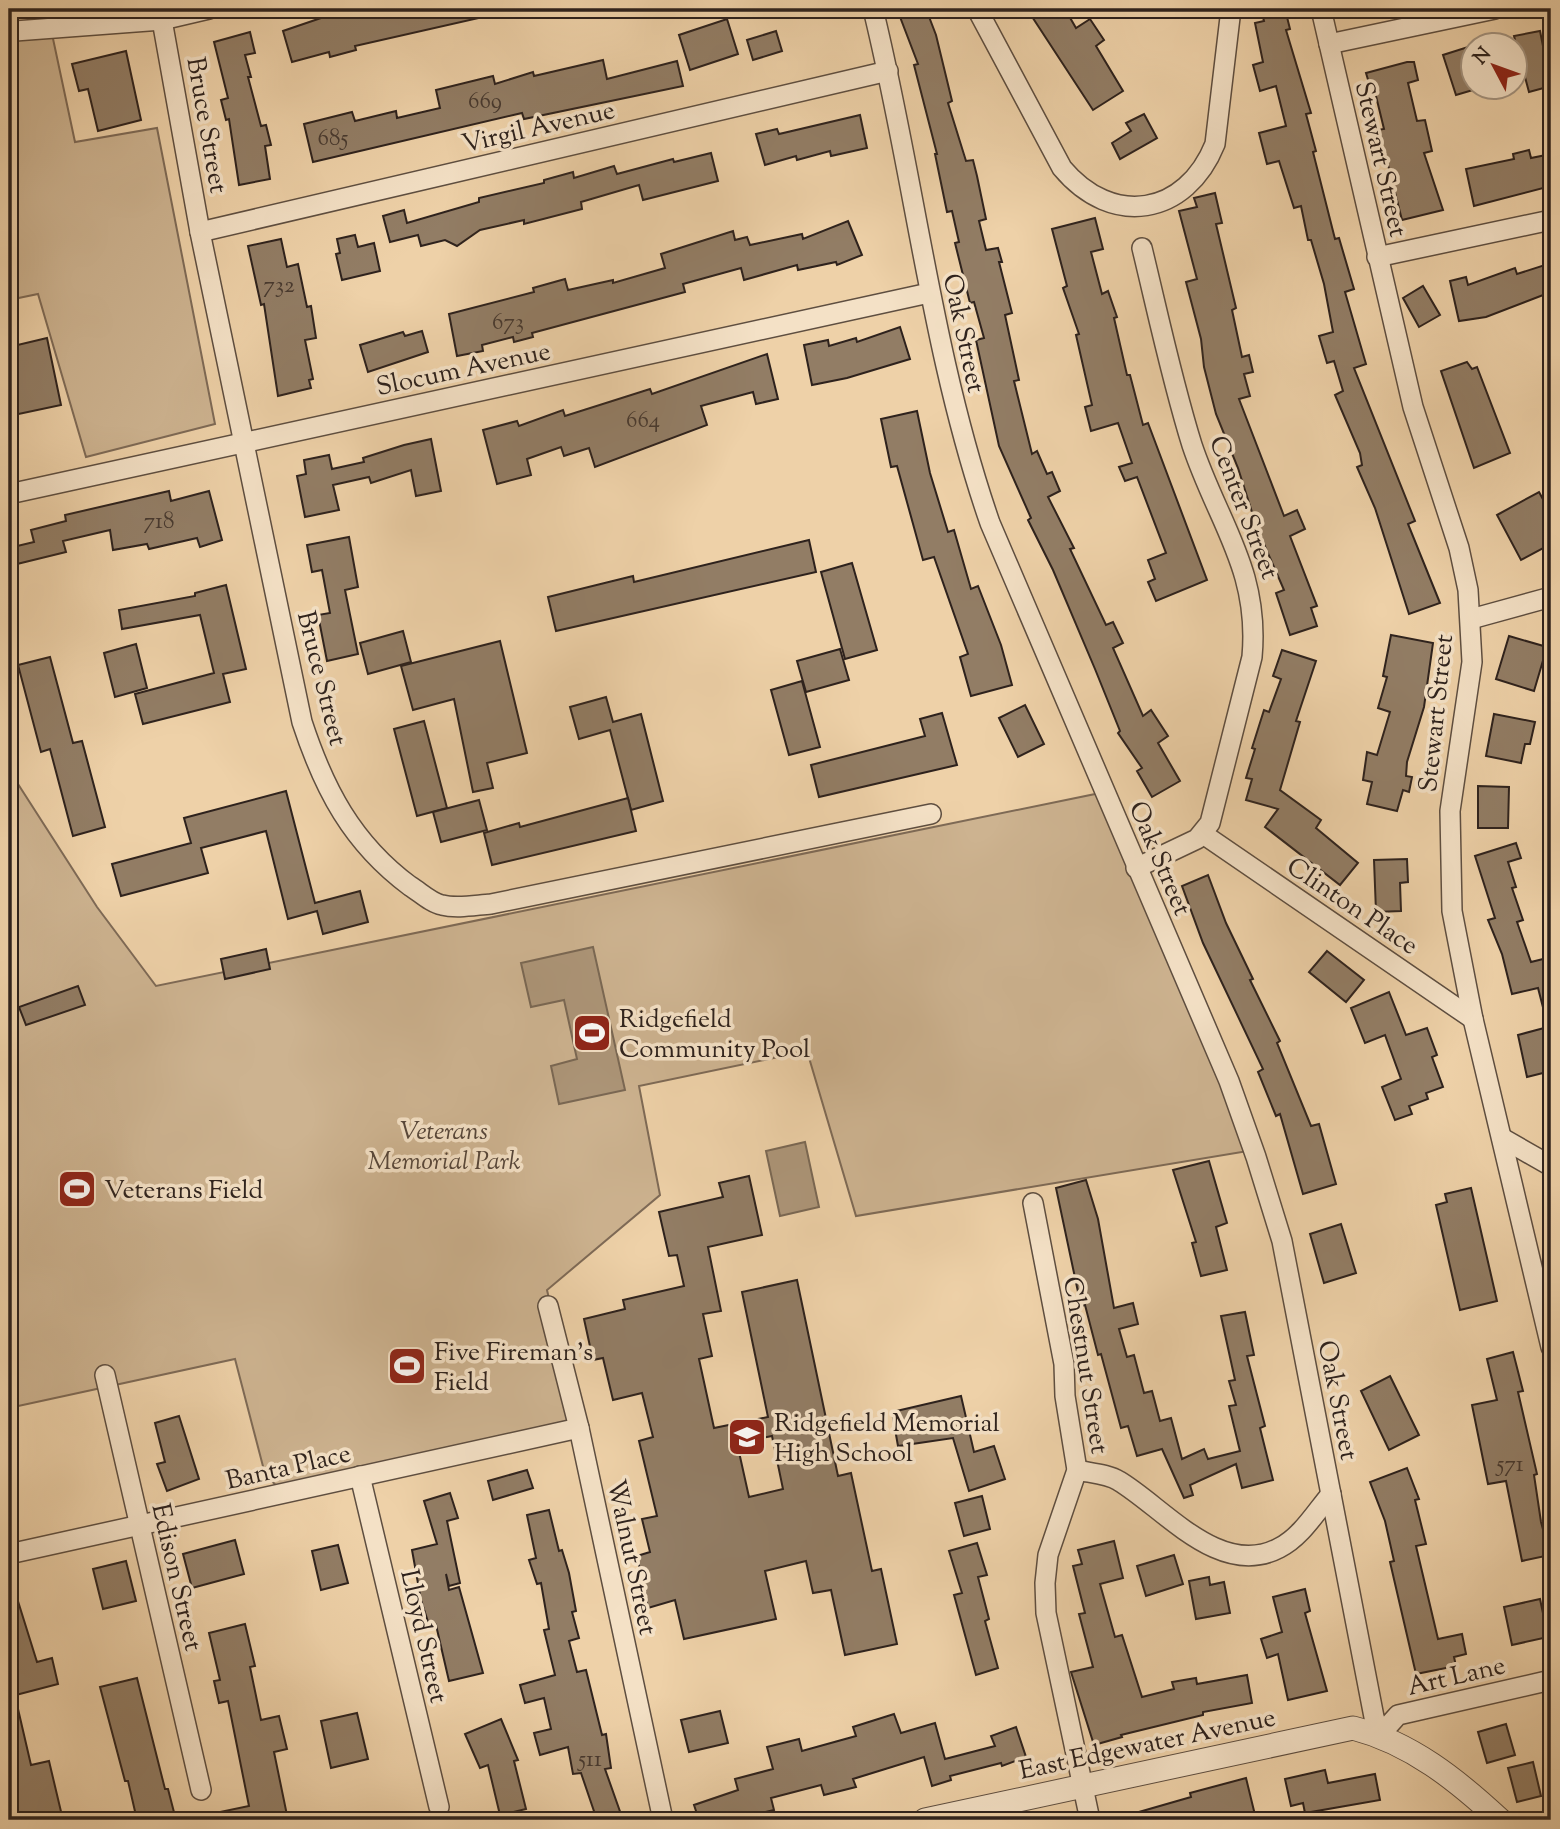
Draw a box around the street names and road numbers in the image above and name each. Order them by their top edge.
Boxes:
street label: Bruce Street [175,54,236,197]
street label: Stewart Street [1344,78,1415,241]
street label: Virgil Avenue [458,93,619,164]
street label: Oak Street [932,270,993,397]
street label: Slocum Avenue [373,334,554,407]
street label: Center Street [1198,431,1287,585]
street label: Bruce Street [286,607,355,750]
street label: Stewart Street [1411,632,1464,794]
street label: Oak Street [1118,796,1199,922]
street label: Clinton Place [1278,849,1425,965]
street label: Chestnut Street [1052,1274,1117,1457]
street label: Oak Street [1307,1338,1366,1463]
street label: Banta Place [222,1436,355,1501]
street label: Walnut Street [596,1476,665,1639]
street label: Edison Street [141,1500,211,1655]
street label: Lloyd Street [389,1566,456,1707]
street label: Art Lane [1404,1648,1509,1707]
street label: East Edgewater Avenue [1016,1700,1279,1791]

